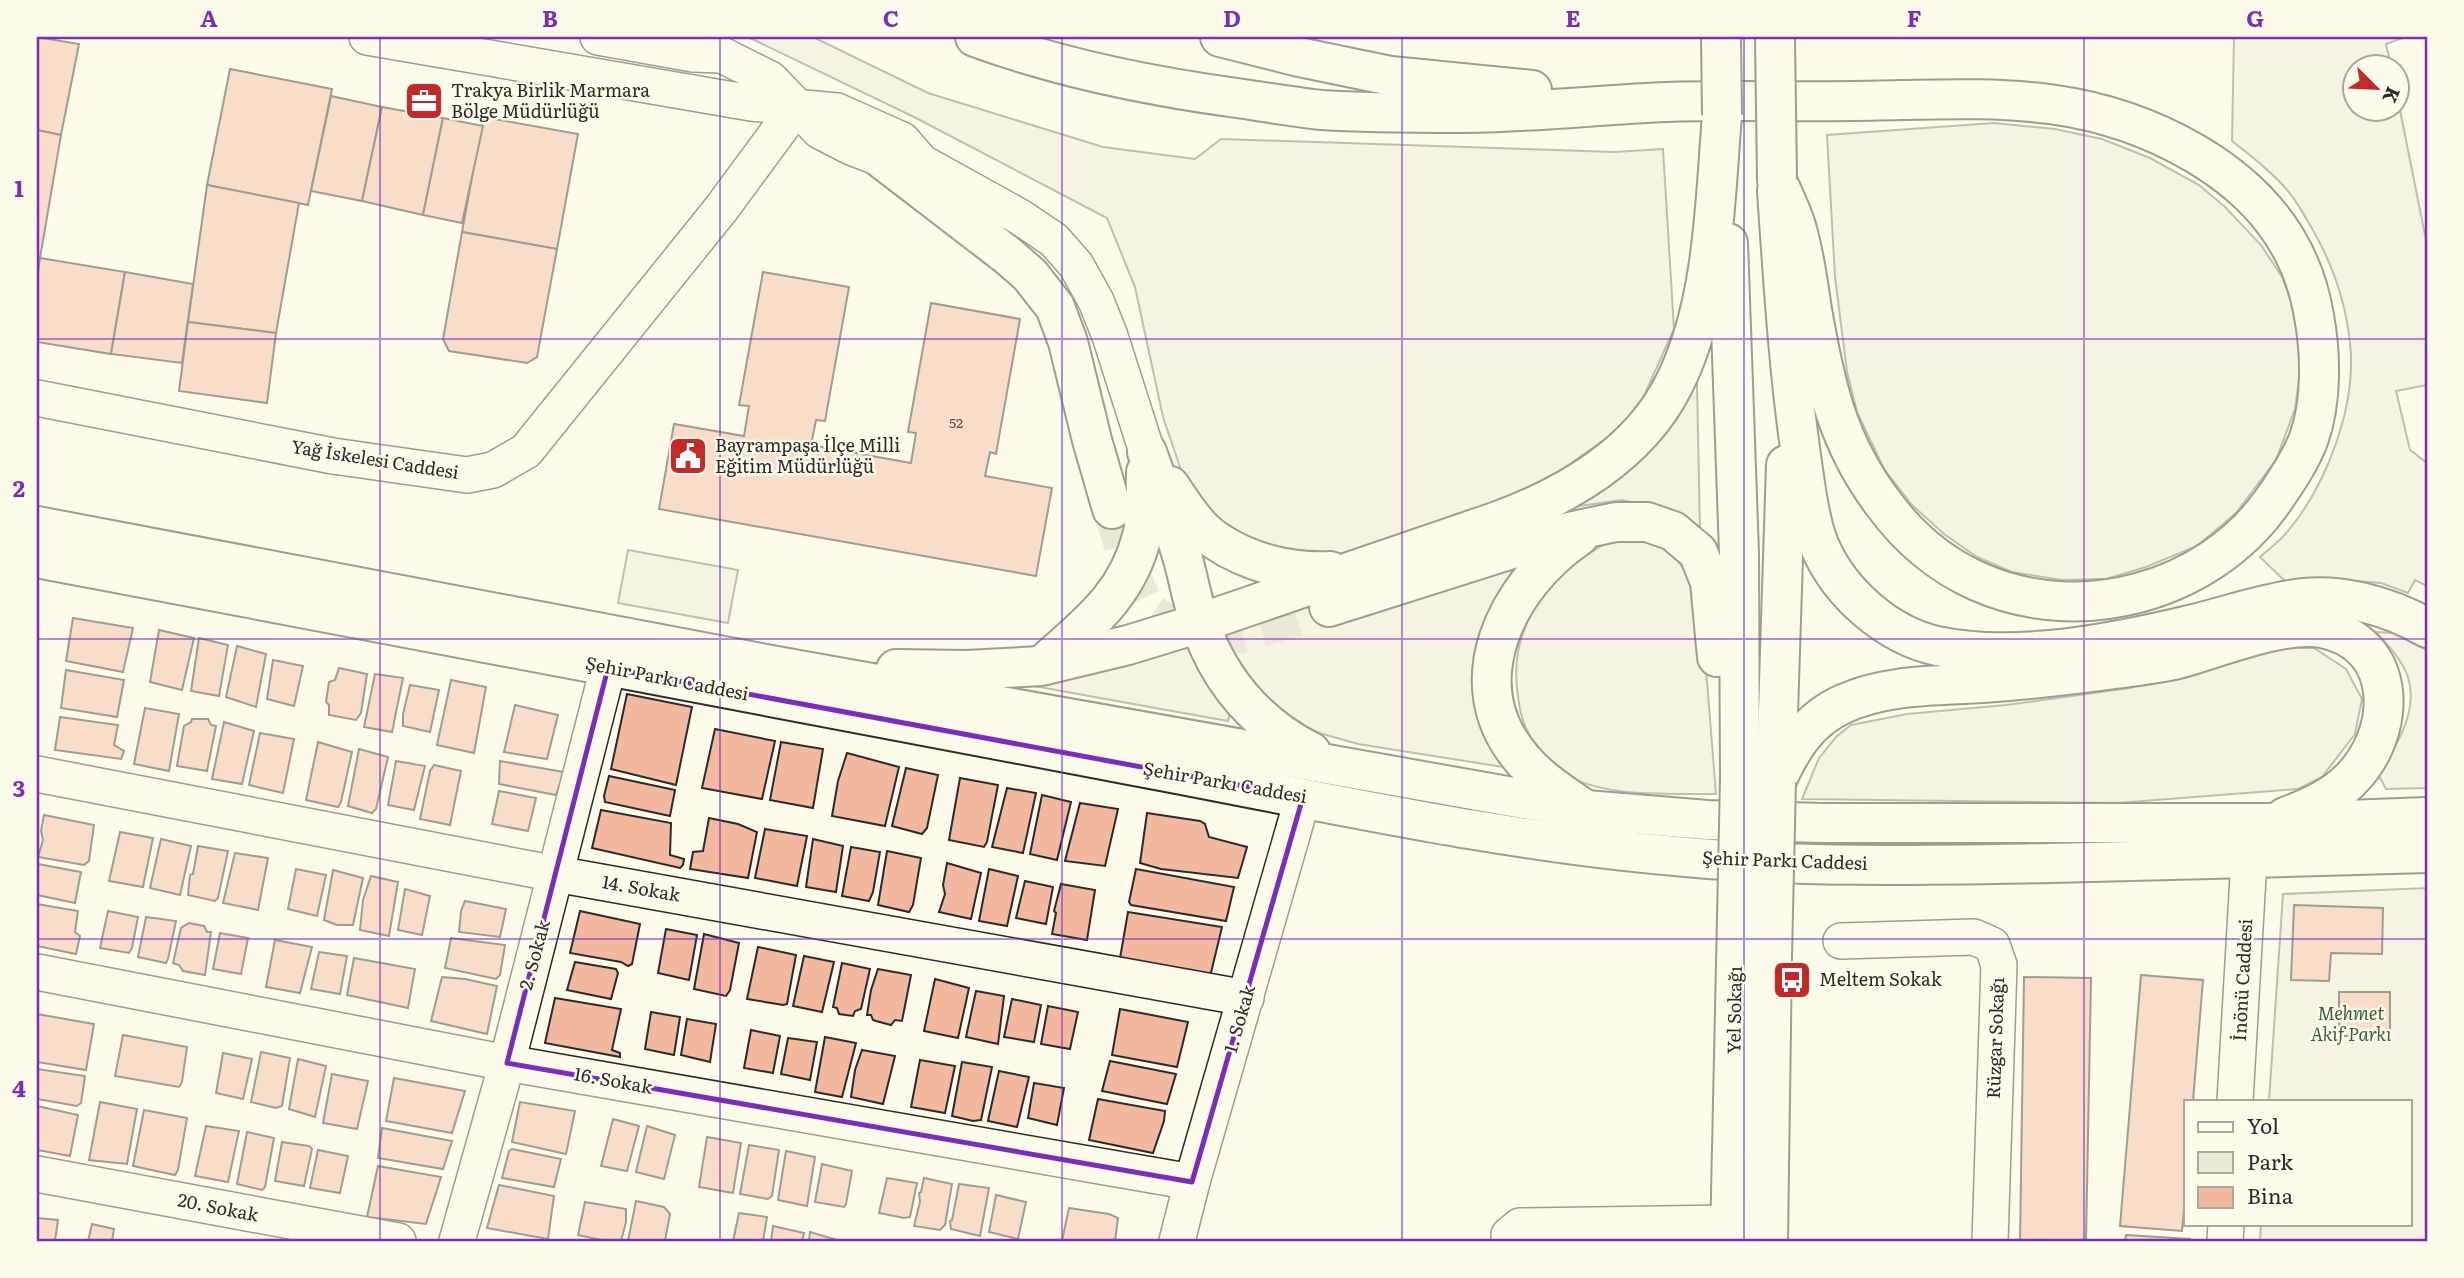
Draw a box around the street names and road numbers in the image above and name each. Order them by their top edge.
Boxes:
street label: Yağ İskelesi Caddesi [290,432,461,485]
street label: Şehir Parkı Caddesi [583,648,751,707]
street label: Şehir Parkı Caddesi [1141,754,1309,809]
street label: Şehir Parkı Caddesi [1702,843,1868,876]
street label: 14. Sokak [600,867,683,908]
street label: 2. Sokak [511,916,556,993]
street label: İnönü Caddesi [2225,918,2258,1042]
street label: Yel Sokağı [1719,966,1748,1054]
street label: Rüzgar Sokağı [1979,977,2010,1099]
street label: 1. Sokak [1216,980,1261,1056]
street label: 16. Sokak [572,1059,656,1100]
street label: 20. Sokak [176,1185,262,1228]

